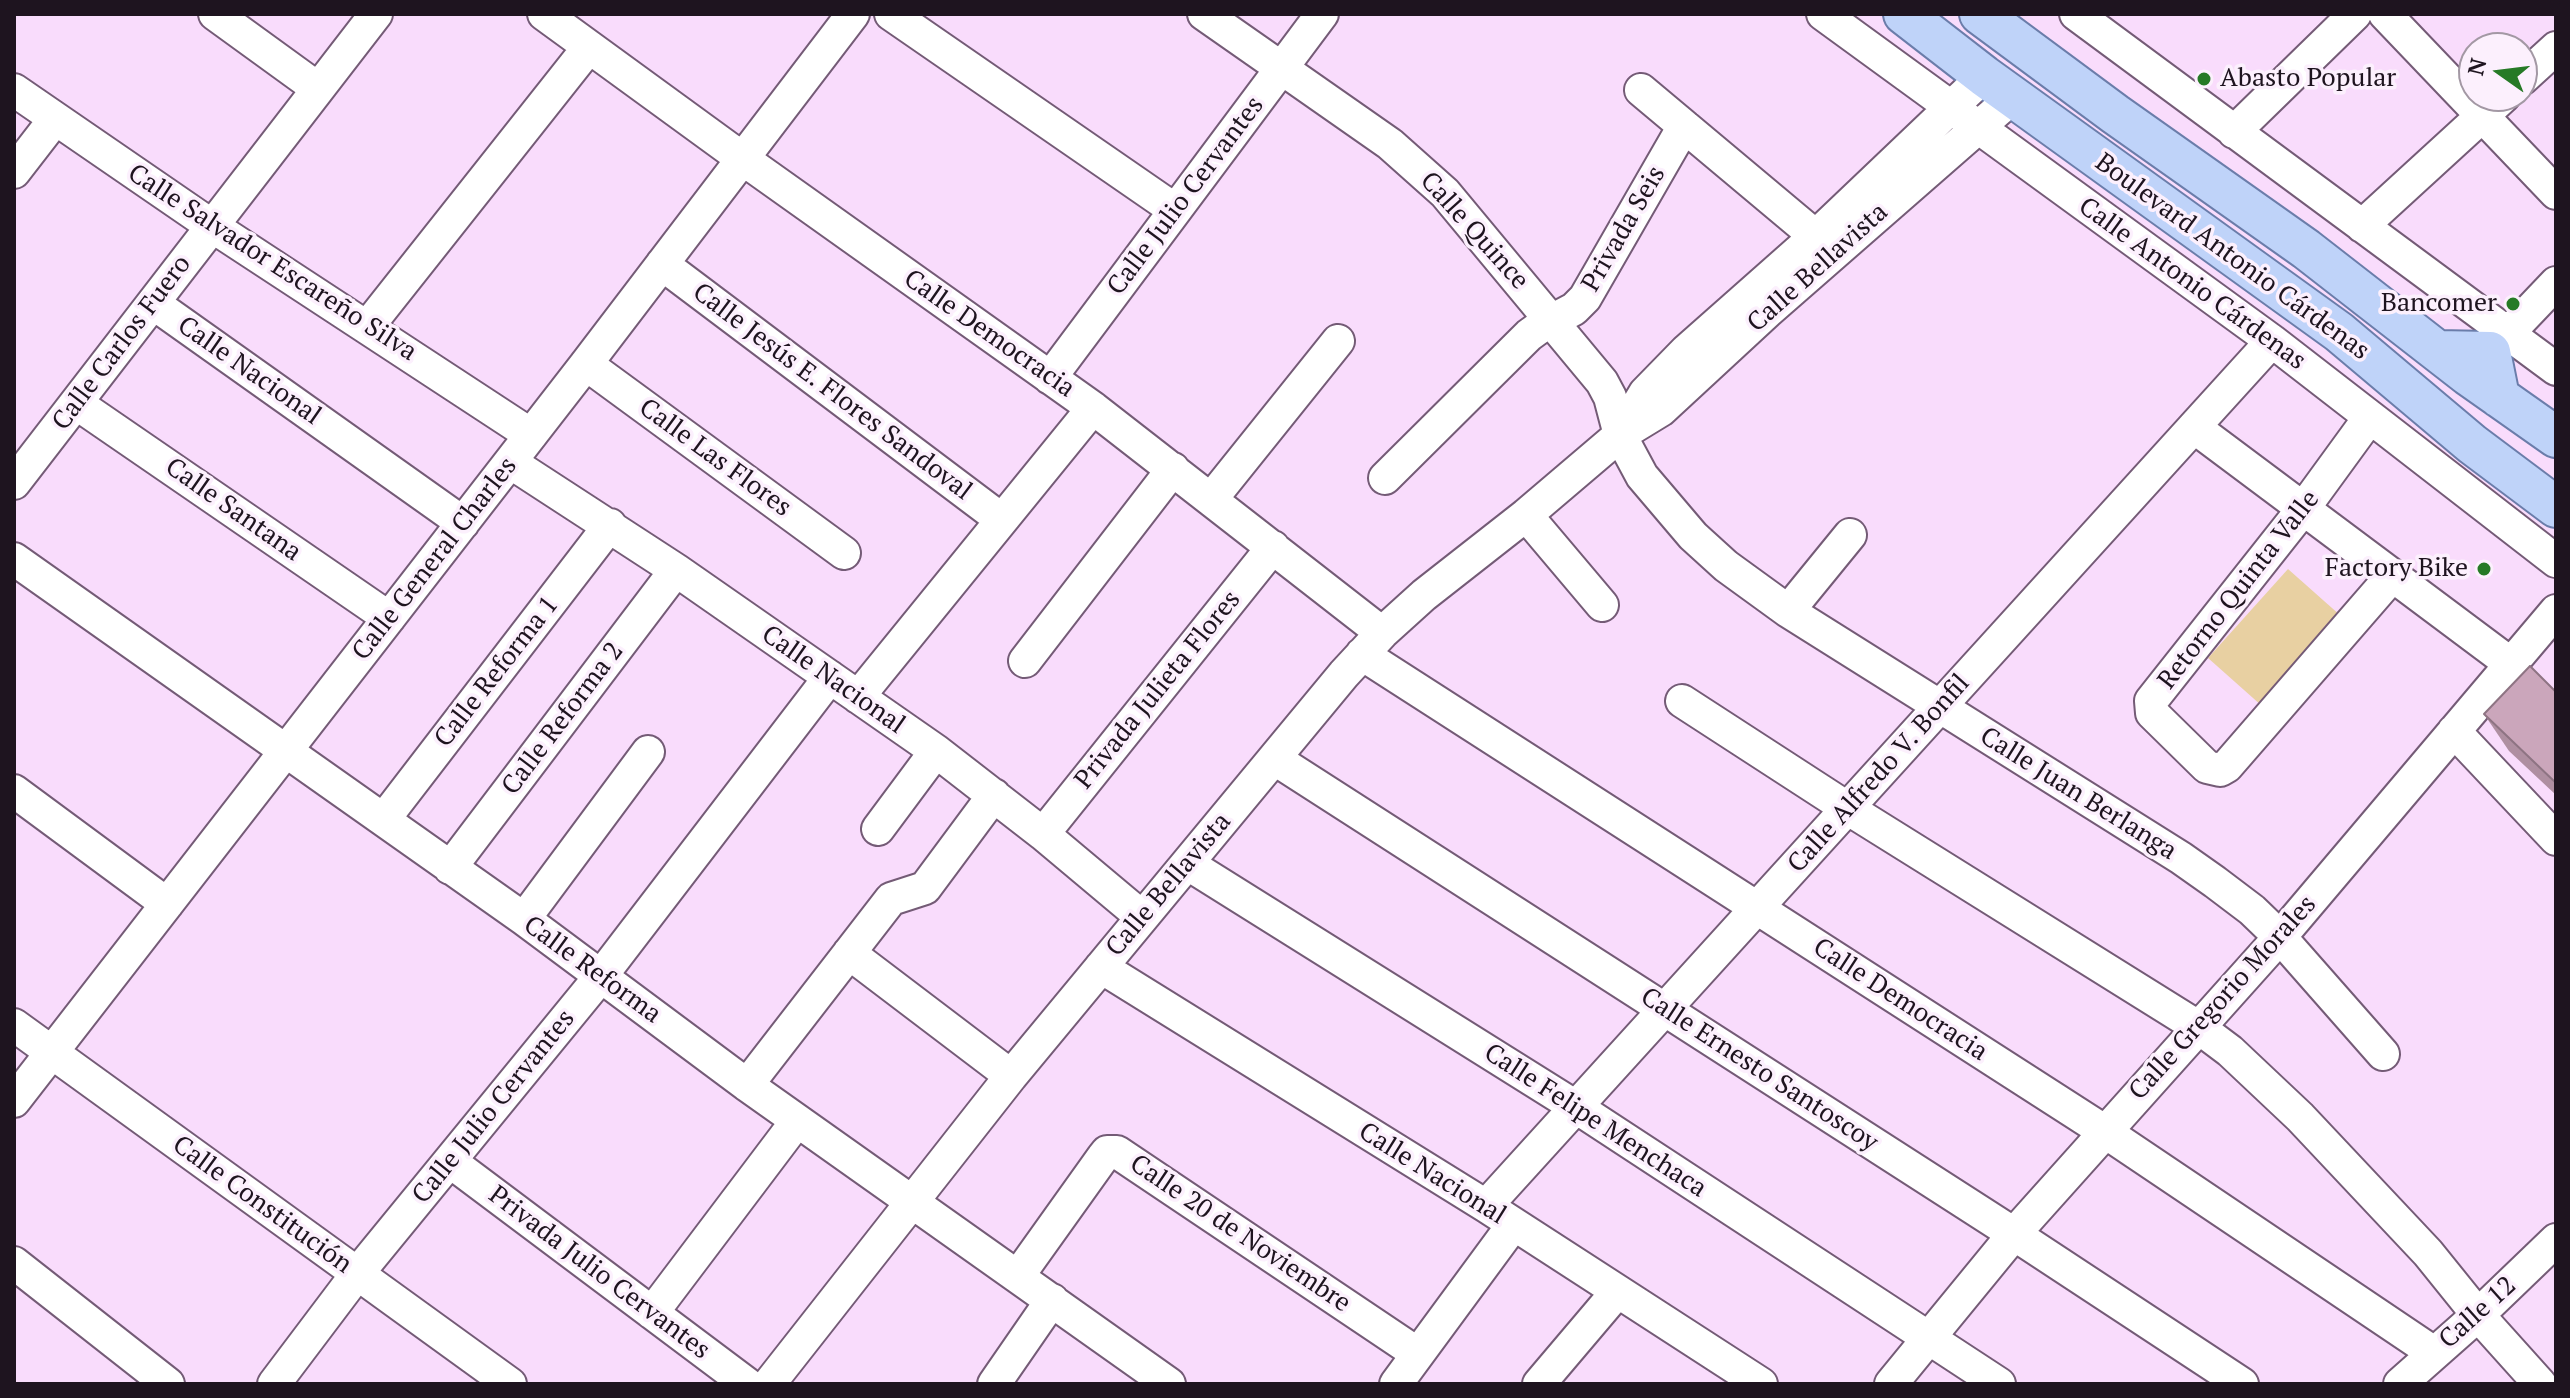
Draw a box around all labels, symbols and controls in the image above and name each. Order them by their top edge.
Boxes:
north arrow [2458,32,2538,112]
text: N [2460,55,2492,78]
place label: Abasto Popular [2220,63,2396,95]
marker: Abasto Popular [2195,70,2213,88]
street label: Calle Julio Cervantes [1101,91,1271,301]
street label: Boulevard Antonio Cárdenas [2089,147,2375,367]
street label: Calle Salvador Escareño Silva [122,158,422,368]
street label: Privada Seis [1576,161,1672,297]
street label: Calle Quince [1413,166,1535,296]
street label: Calle Antonio Cárdenas [2072,191,2312,377]
street label: Calle Bellavista [1741,197,1895,339]
street label: Calle Carlos Fuero [46,249,198,437]
street label: Calle Democracia [898,263,1080,405]
street label: Calle Jesús E. Flores Sandoval [686,277,978,507]
place label: Bancomer [2381,288,2497,320]
marker: Bancomer [2504,295,2522,313]
street label: Calle Nacional [171,310,327,432]
street label: Calle Las Flores [633,392,797,524]
street label: Calle General Charles [346,451,524,667]
street label: Calle Santana [159,452,307,568]
street label: Retorno Quinta Valle [2152,485,2326,695]
place label: Factory Bike [2325,553,2468,585]
marker: Factory Bike [2475,560,2493,578]
street label: Privada Julieta Flores [1069,585,1247,795]
street label: Calle Reforma 1 [428,590,566,754]
street label: Calle Nacional [755,619,911,741]
street label: Calle Reforma 2 [496,637,630,801]
street label: Calle Alfredo V. Bonfil [1782,668,1976,880]
street label: Calle Juan Berlanga [1974,721,2182,867]
street label: Calle Bellavista [1100,807,1238,963]
street label: Calle Gregorio Morales [2123,889,2323,1107]
street label: Calle Reforma [517,910,667,1030]
street label: Calle Democracia [1807,932,1993,1068]
street label: Calle Ernesto Santoscoy [1634,982,1884,1158]
street label: Calle Julio Cervantes [406,1004,582,1210]
street label: Calle Felipe Menchaca [1478,1037,1712,1205]
street label: Calle Nacional [1353,1116,1511,1232]
street label: Calle Constitución [166,1130,358,1280]
street label: Calle 20 de Noviembre [1124,1149,1356,1319]
street label: Privada Julio Cervantes [482,1180,716,1366]
street label: Calle 12 [2433,1270,2523,1356]

